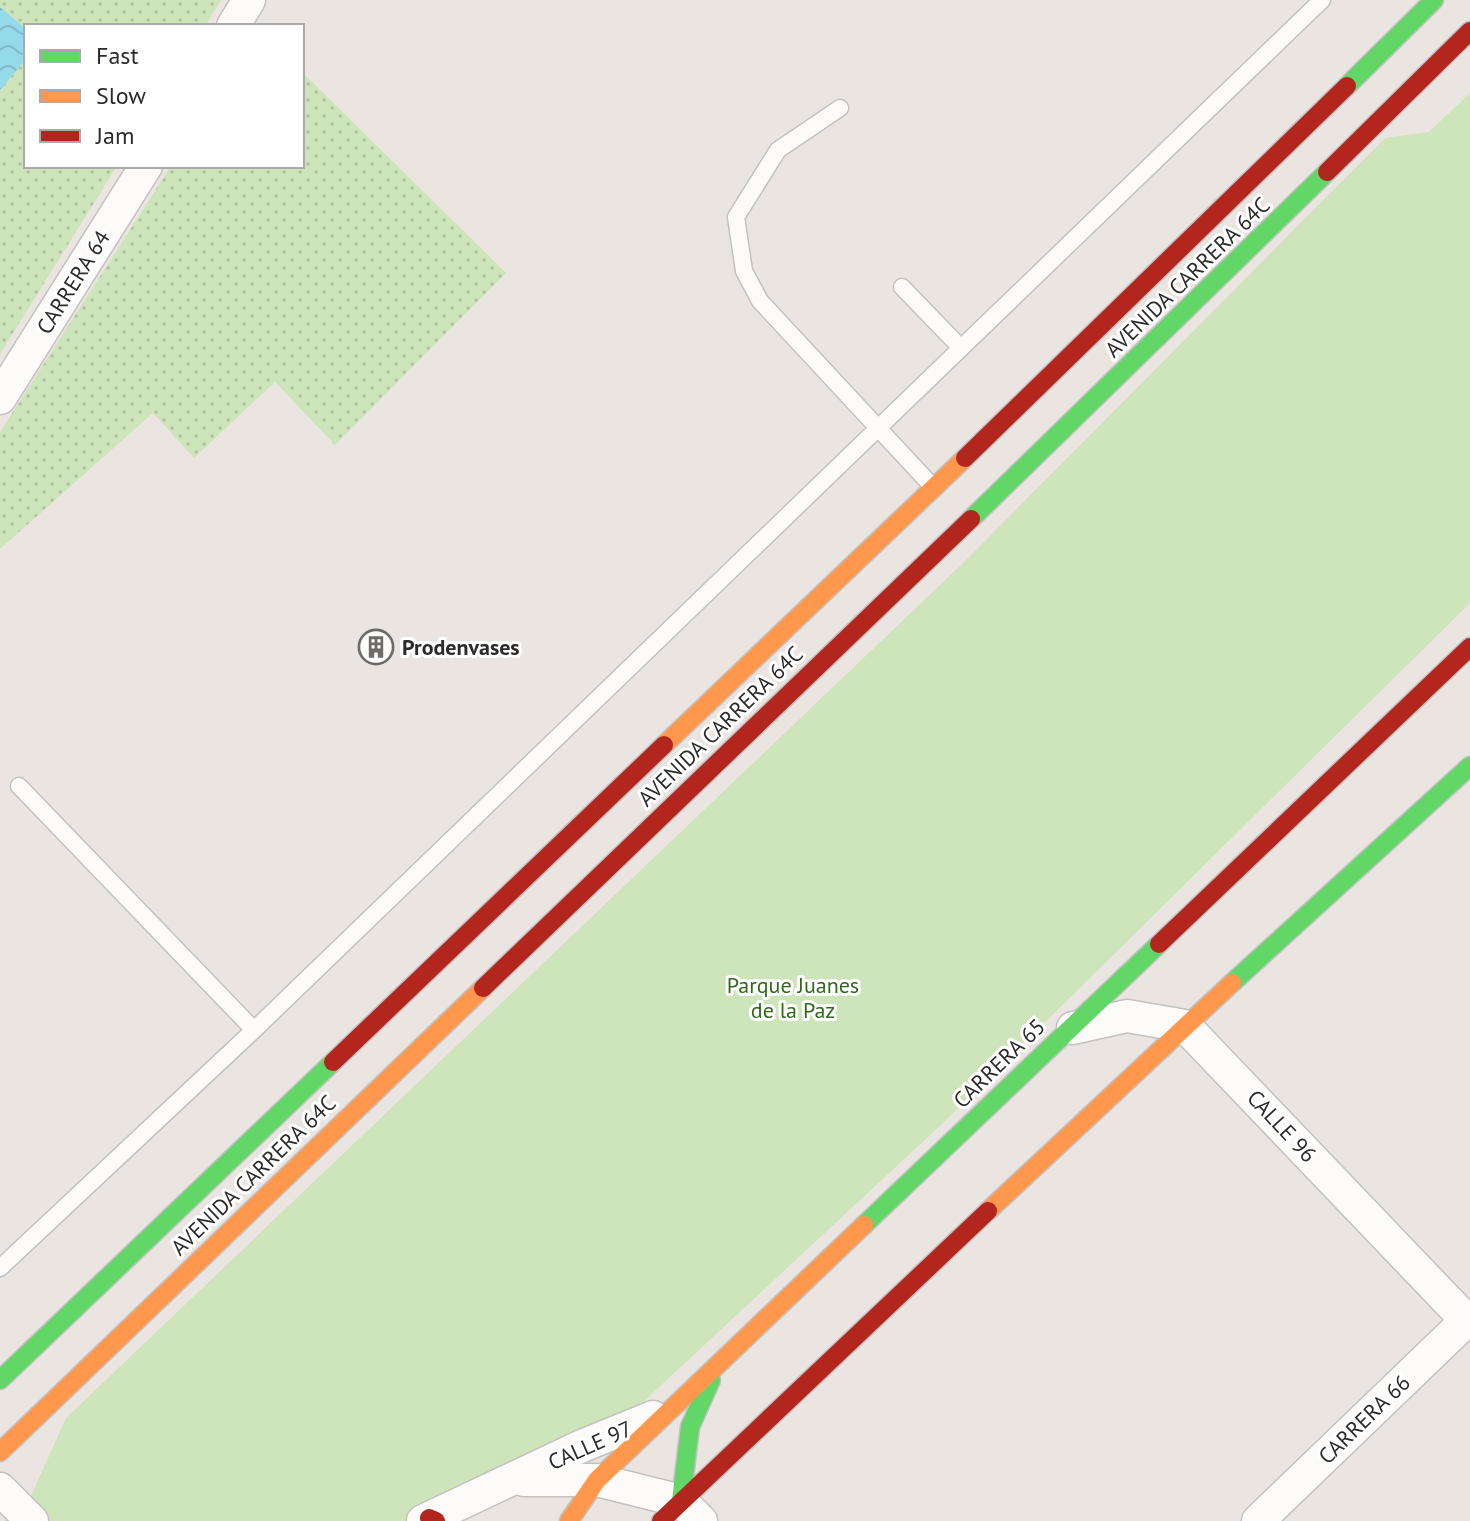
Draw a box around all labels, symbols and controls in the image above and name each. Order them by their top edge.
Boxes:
legend [24,24,304,168]
text: Fast [96,40,139,71]
text: Slow [96,80,146,111]
text: Jam [95,120,134,151]
street label: AVENIDA CARRERA 64C [1099,191,1275,363]
street label: CARRERA 64 [30,225,116,339]
building icon: Prodenvases [357,628,395,666]
place label: Prodenvases [402,633,520,661]
street label: AVENIDA CARRERA 64C [632,640,808,812]
park label: Parque Juanes de la Paz [727,971,859,1024]
street label: CARRERA 65 [947,1012,1051,1114]
street label: CALLE 96 [1241,1084,1323,1168]
street label: AVENIDA CARRERA 64C [165,1089,341,1261]
street label: CARRERA 66 [1312,1368,1416,1470]
street label: CALLE 97 [544,1414,636,1476]

